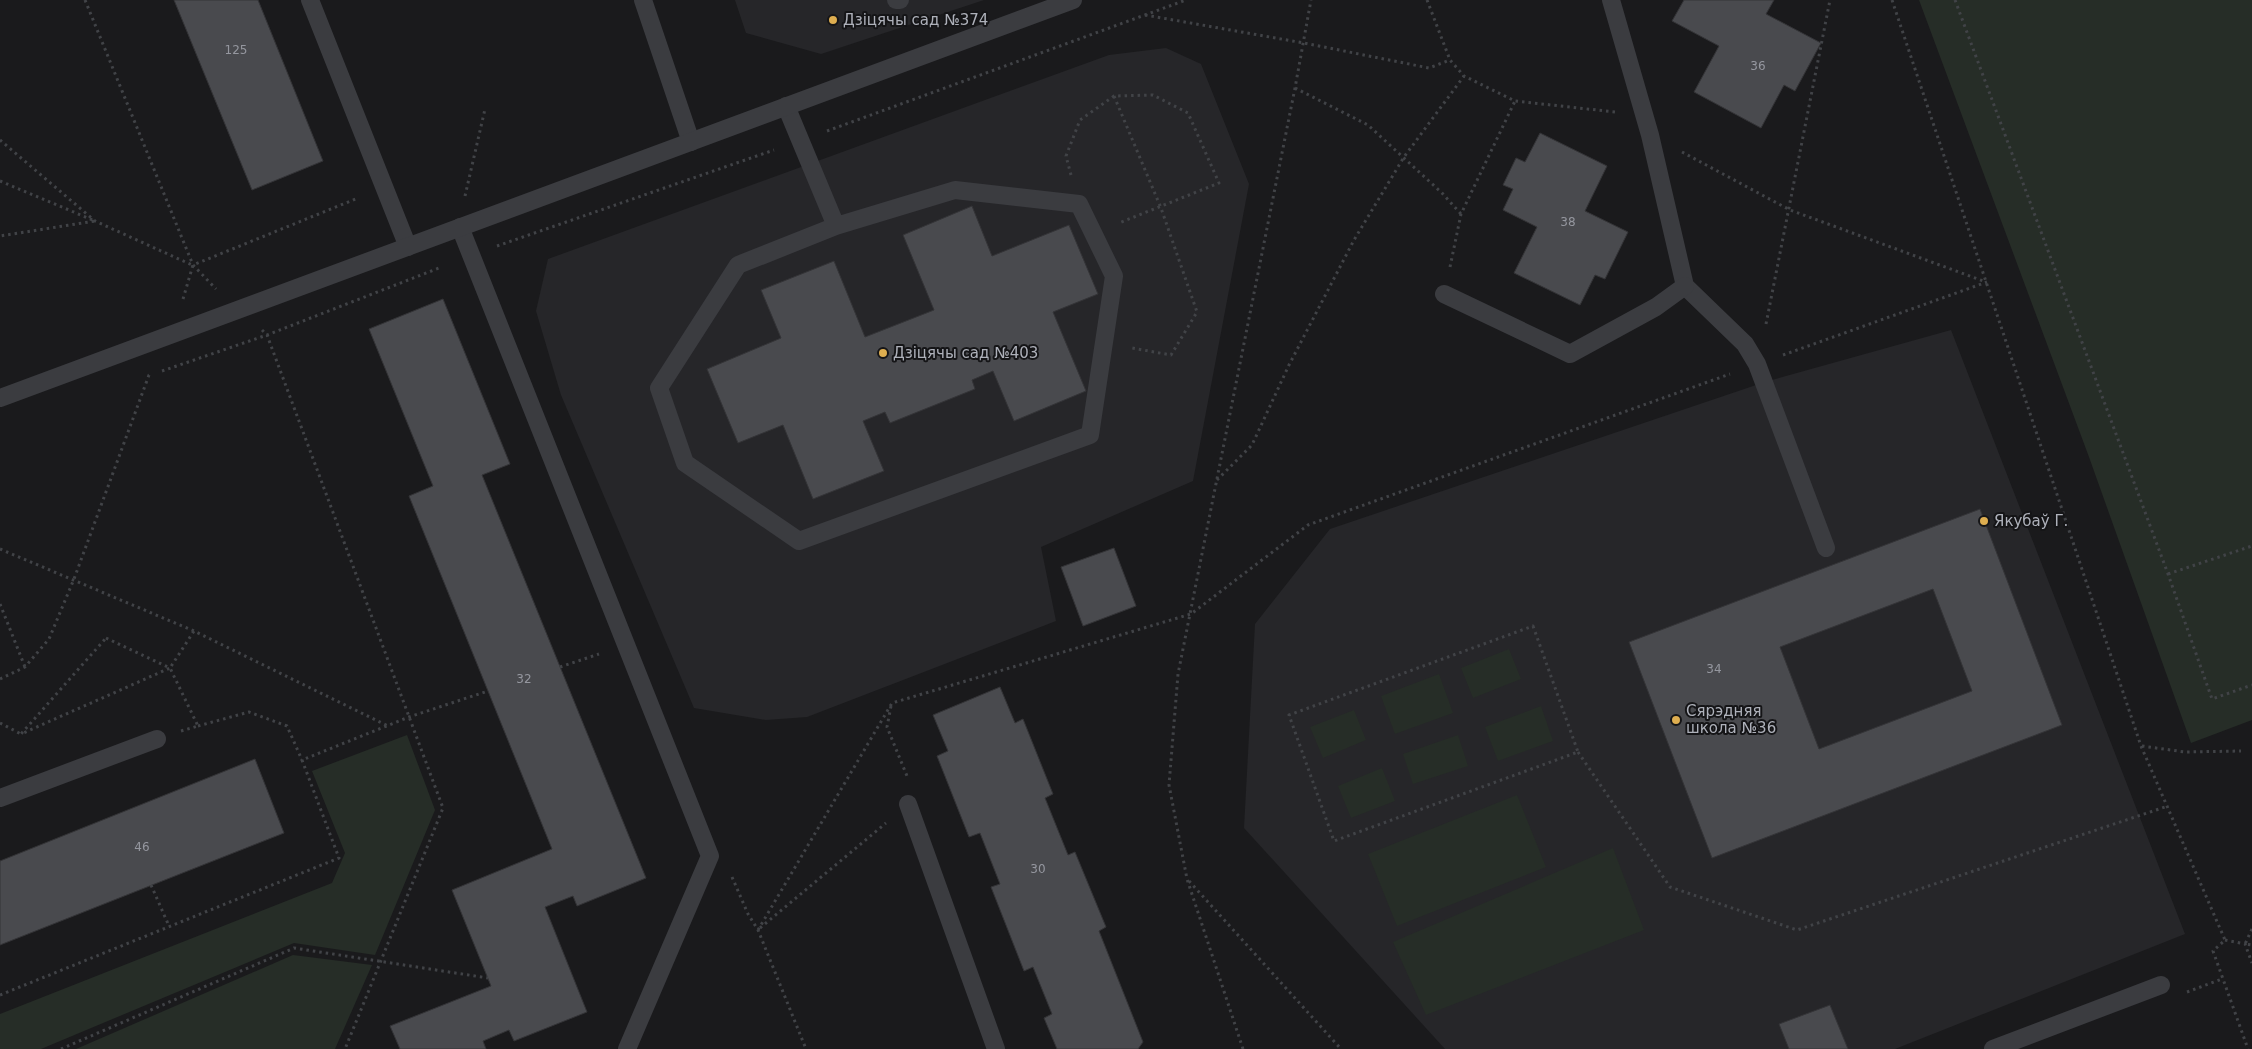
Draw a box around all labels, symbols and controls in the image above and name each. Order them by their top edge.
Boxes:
place label: Дзіцячы сад №374 [843,11,988,29]
marker: Дзіцячы сад №374 [827,14,839,26]
house number: 125 [225,43,247,57]
house number: 36 [1750,59,1766,73]
house number: 38 [1560,215,1576,229]
place label: Дзіцячы сад №403 [893,344,1038,362]
marker: Дзіцячы сад №403 [877,347,889,359]
place label: Якубаў Г. [1994,512,2068,530]
marker: Якубаў Г. [1978,515,1990,527]
house number: 34 [1706,662,1722,676]
house number: 32 [516,672,532,686]
place label: Сярэдняя школа №36 [1686,702,1776,737]
marker: Сярэдняя школа №36 [1670,714,1682,726]
house number: 46 [134,840,150,854]
house number: 30 [1030,862,1046,876]

